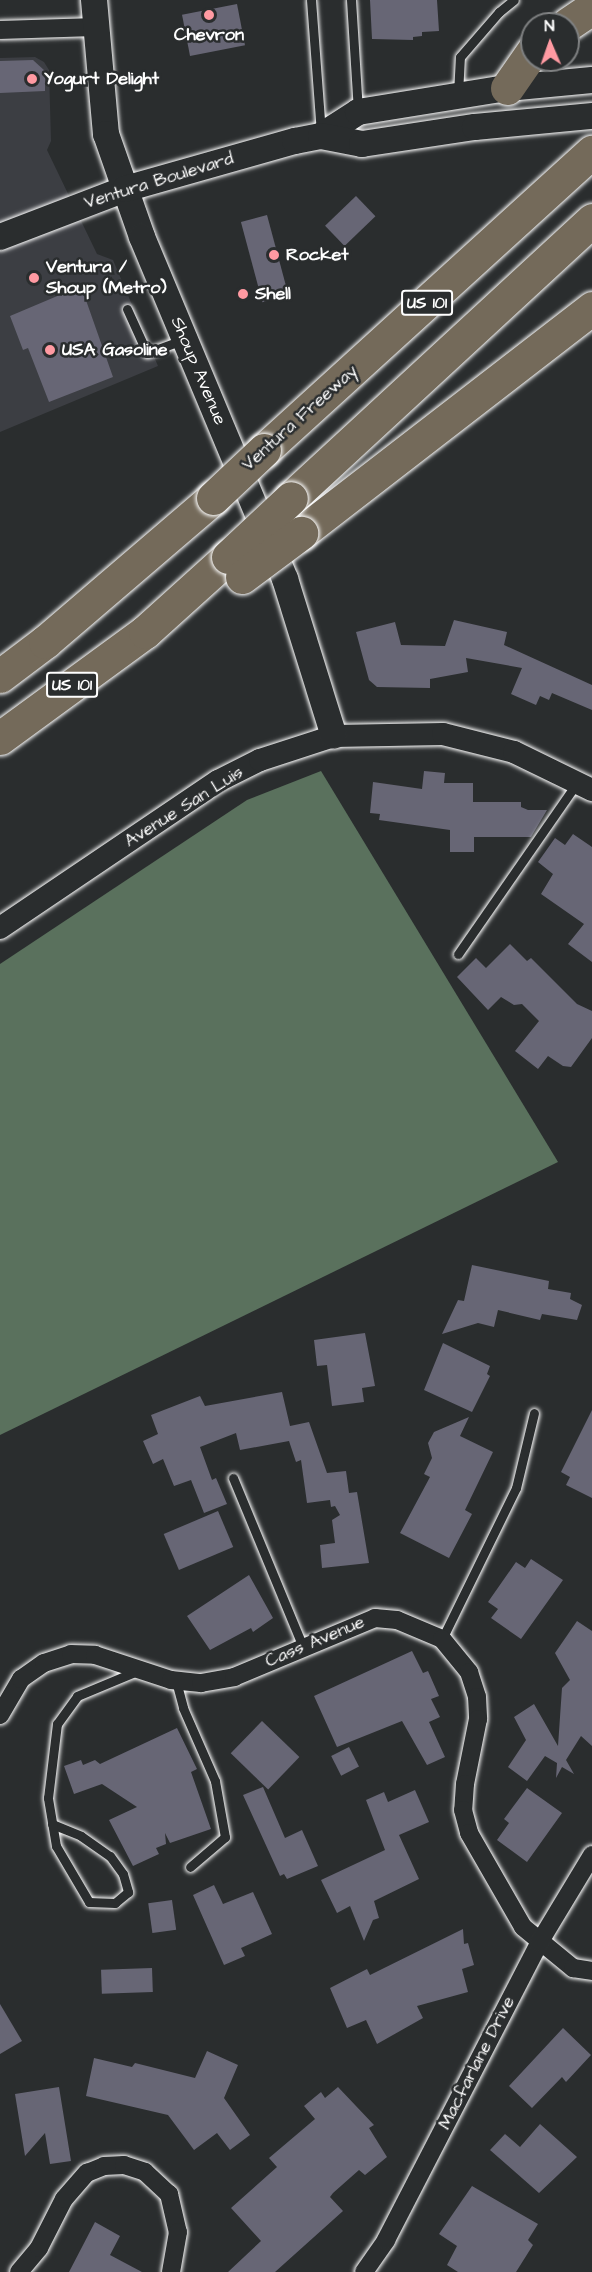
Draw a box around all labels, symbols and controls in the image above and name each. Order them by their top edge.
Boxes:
marker: Chevron [202,8,216,22]
north arrow [520,12,580,72]
text: N [544,15,555,37]
place label: Chevron [174,24,244,46]
place label: Yogurt Delight [44,68,159,90]
marker: Yogurt Delight [25,72,39,86]
street label: Ventura Boulevard [82,148,236,214]
place label: Rocket [286,244,348,266]
marker: Rocket [267,248,281,262]
place label: Ventura / Shoup (Metro) [46,257,167,300]
marker: Ventura / Shoup (Metro) [27,271,41,285]
place label: Shell [255,283,291,305]
marker: Shell [236,287,250,301]
road number: US 101 [400,290,454,316]
street label: Shoup Avenue [166,314,230,428]
place label: USA Gasoline [62,339,167,361]
marker: USA Gasoline [43,343,57,357]
street label: Ventura Freeway [238,360,362,476]
road number: US 101 [45,672,99,698]
street label: Avenue San Luis [121,762,247,852]
street label: Cass Avenue [262,1611,368,1673]
street label: Macfarlane Drive [434,1993,520,2133]

